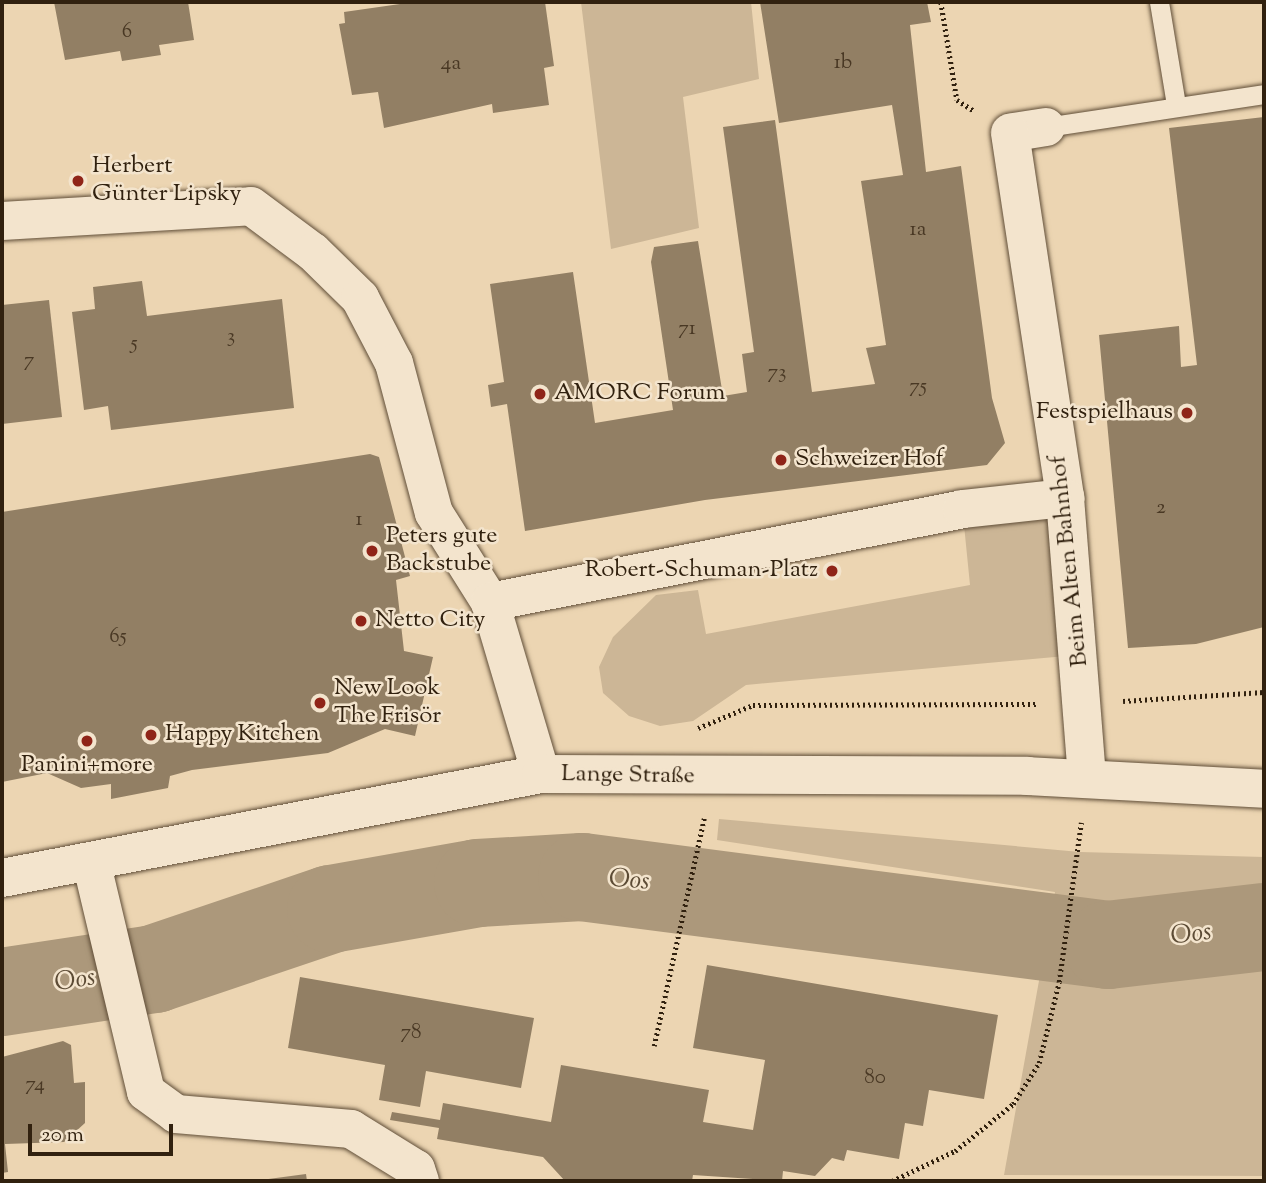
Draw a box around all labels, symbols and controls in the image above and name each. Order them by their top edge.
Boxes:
house number: 6 [122,19,132,45]
house number: 1b [834,50,852,76]
house number: 4a [441,51,461,77]
place label: Herbert Günter Lipsky [92,153,241,209]
marker: Herbert Günter Lipsky [70,173,86,189]
house number: 1a [910,217,926,243]
house number: 71 [678,316,696,342]
house number: 3 [227,324,235,350]
house number: 5 [130,331,138,357]
house number: 7 [24,348,34,374]
house number: 73 [767,360,787,386]
house number: 75 [909,374,927,400]
place label: AMORC Forum [554,380,725,408]
marker: AMORC Forum [532,386,548,402]
place label: Festspielhaus [1036,399,1173,427]
marker: Festspielhaus [1179,405,1195,421]
place label: Schweizer Hof [795,446,944,474]
marker: Schweizer Hof [773,452,789,468]
street label: Beim Alten Bahnhof [1045,454,1095,668]
house number: 2 [1156,495,1166,521]
house number: 1 [355,507,363,533]
place label: Peters gute Backstube [386,523,497,579]
marker: Peters gute Backstube [364,543,380,559]
place label: Robert-Schuman-Platz [585,557,818,585]
marker: Robert-Schuman-Platz [824,563,840,579]
place label: Netto City [375,607,485,635]
marker: Netto City [353,613,369,629]
house number: 65 [109,624,127,650]
place label: New Look The Frisör [334,675,441,731]
marker: New Look The Frisör [312,695,328,711]
place label: Happy Kitchen [165,721,320,749]
marker: Happy Kitchen [143,727,159,743]
marker: Panini+more [79,733,95,749]
place label: Panini+more [21,752,153,780]
street label: Lange Straße [561,760,695,792]
water label: Oos [607,864,651,898]
water label: Oos [1169,917,1213,953]
water label: Oos [52,962,98,1000]
house number: 78 [400,1020,422,1046]
house number: 80 [864,1065,886,1091]
house number: 74 [25,1072,45,1098]
scale bar [32,1110,177,1154]
text: 20 m [41,1121,84,1151]

